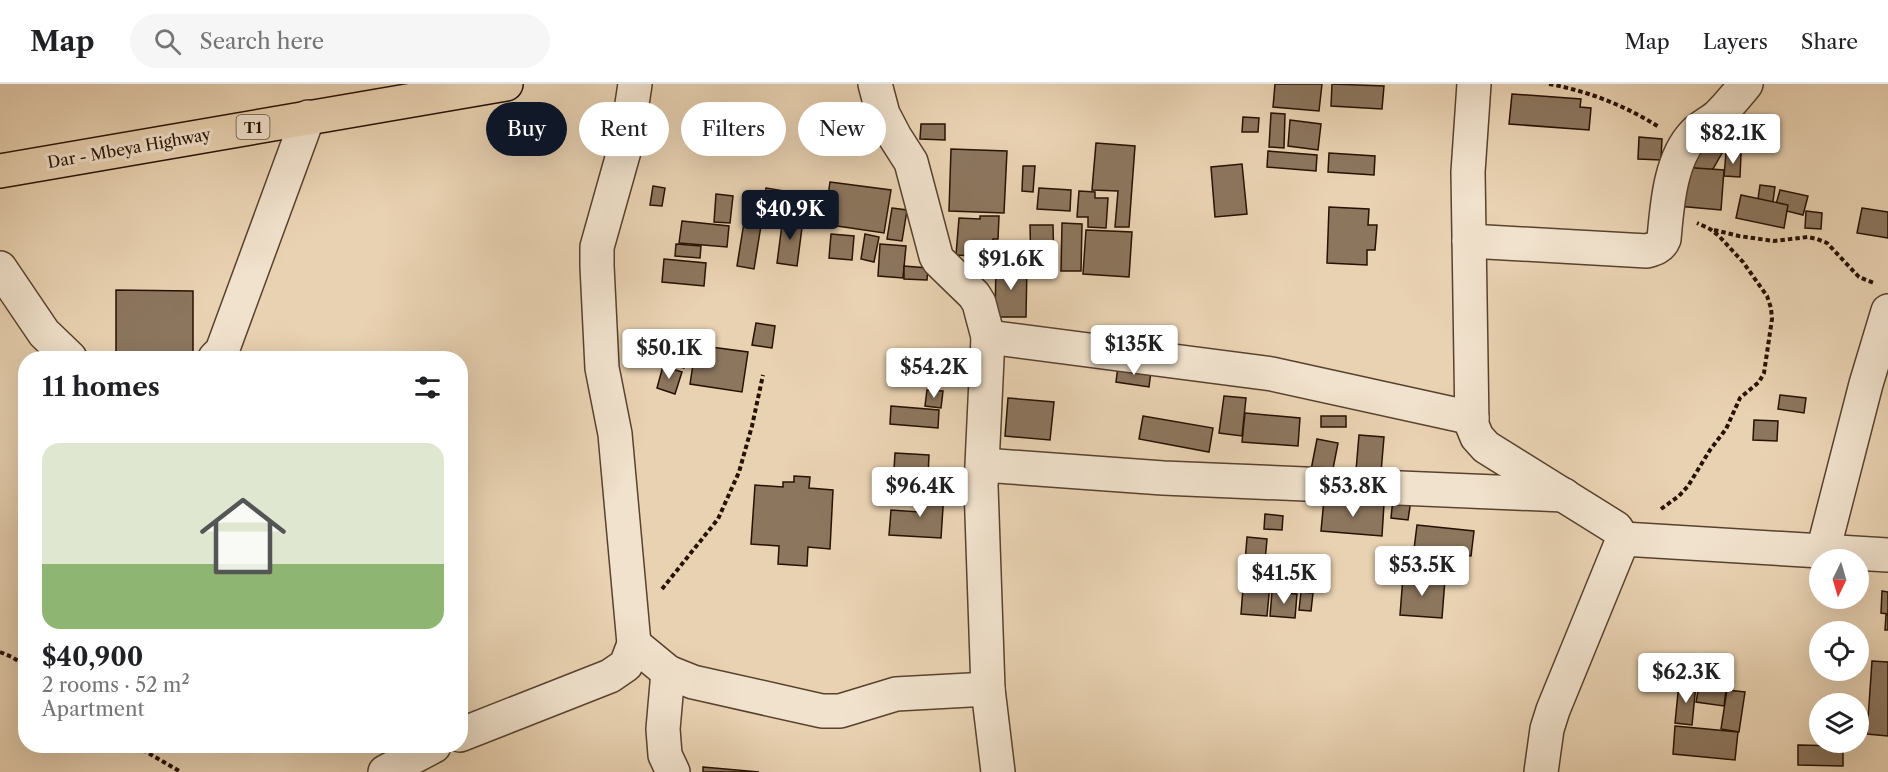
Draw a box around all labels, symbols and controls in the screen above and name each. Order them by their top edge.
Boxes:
search box [130,14,550,68]
text: Map [30,24,94,58]
icon: search [151,25,184,58]
text: Search here [199,28,324,55]
text: Map [1625,29,1670,54]
text: Layers [1703,29,1768,54]
text: Share [1801,29,1858,54]
chip: Buy [486,102,567,156]
chip: Rent [579,102,669,156]
chip: Filters [681,102,786,156]
chip: New [798,102,886,156]
pin: $82.1K [1684,114,1782,165]
road number: T1 [236,115,270,139]
text: $82.1K [1700,121,1766,145]
street label: Dar - Mbeya Highway [46,124,213,172]
pin: $40.9K [741,190,839,241]
text: $40.9K [756,197,824,221]
pin: $91.6K [962,240,1060,291]
text: $91.6K [978,247,1044,271]
pin: $135K [1092,325,1176,376]
pin: $50.1K [620,329,718,380]
text: $135K [1105,332,1163,356]
text: $50.1K [636,336,702,360]
pin: $54.2K [885,348,983,399]
text: $54.2K [900,355,968,379]
text: 11 homes [42,371,160,403]
icon: filters [411,371,444,404]
pin: $96.4K [871,467,969,518]
pin: $53.8K [1304,467,1402,518]
text: $96.4K [886,474,954,498]
text: $53.8K [1319,474,1387,498]
icon: home [189,482,297,590]
pin: $53.5K [1373,546,1471,597]
north arrow [1809,549,1869,609]
map controls [1809,549,1869,753]
text: $53.5K [1389,553,1455,577]
pin: $41.5K [1235,554,1333,605]
text: $41.5K [1252,561,1316,585]
button: locate [1809,621,1869,681]
text: $40,900 [42,641,143,673]
pin: $62.3K [1637,653,1735,704]
text: $62.3K [1652,660,1720,684]
text: 2 rooms · 52 m² [42,673,190,697]
button: layers [1809,693,1869,753]
text: Apartment [42,697,145,721]

